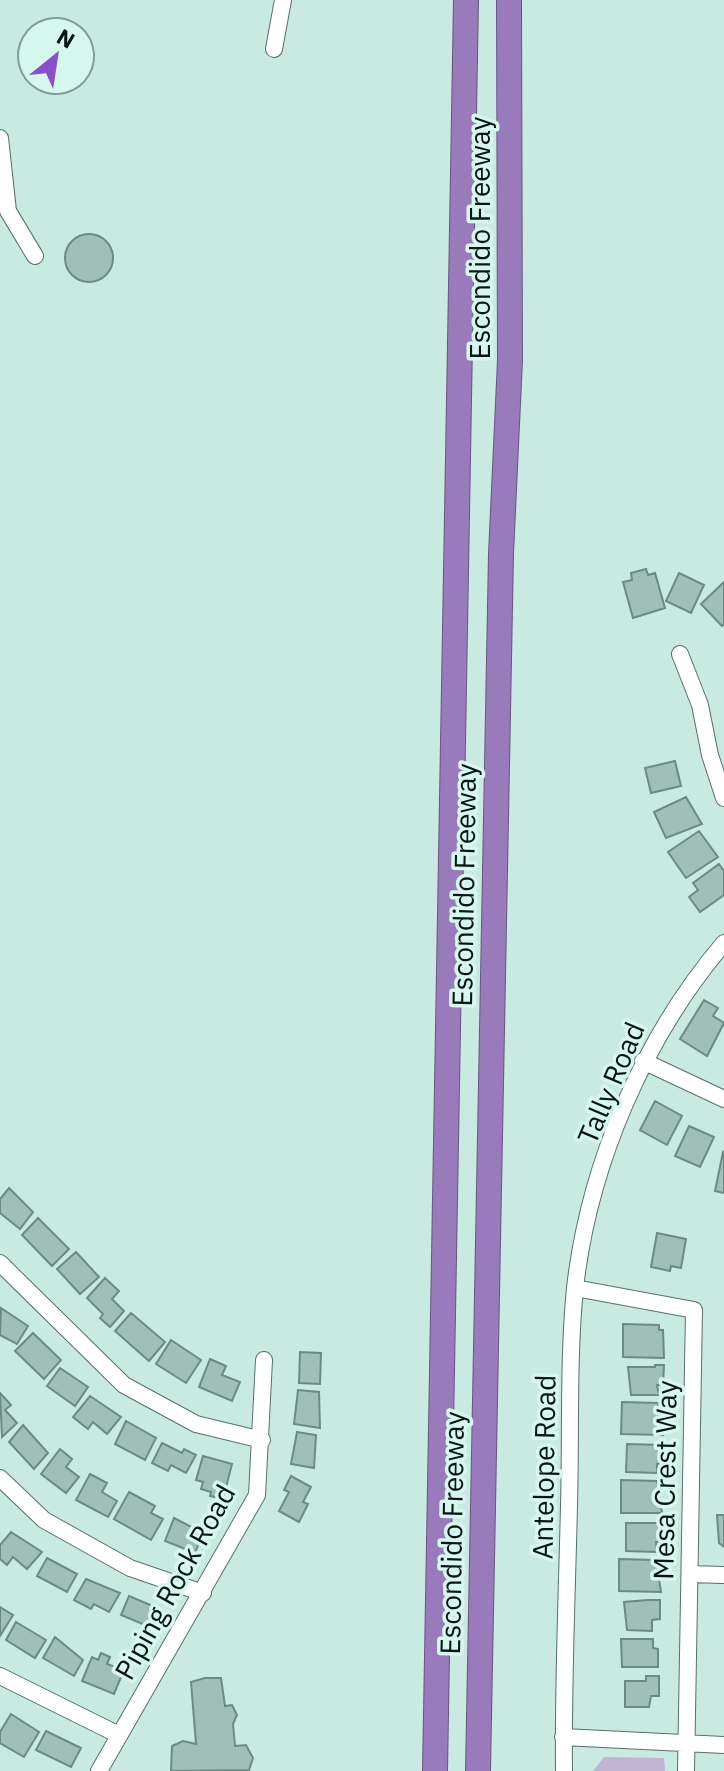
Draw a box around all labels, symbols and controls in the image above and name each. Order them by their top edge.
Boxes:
north arrow [16,16,96,96]
text: N [52,22,80,55]
street label: Escondido Freeway [461,116,498,360]
street label: Escondido Freeway [443,763,484,1007]
street label: Tally Road [568,1016,653,1149]
street label: Antelope Road [523,1374,564,1560]
street label: Mesa Crest Way [644,1380,685,1580]
street label: Escondido Freeway [431,1411,472,1655]
street label: Piping Rock Road [106,1478,243,1686]

